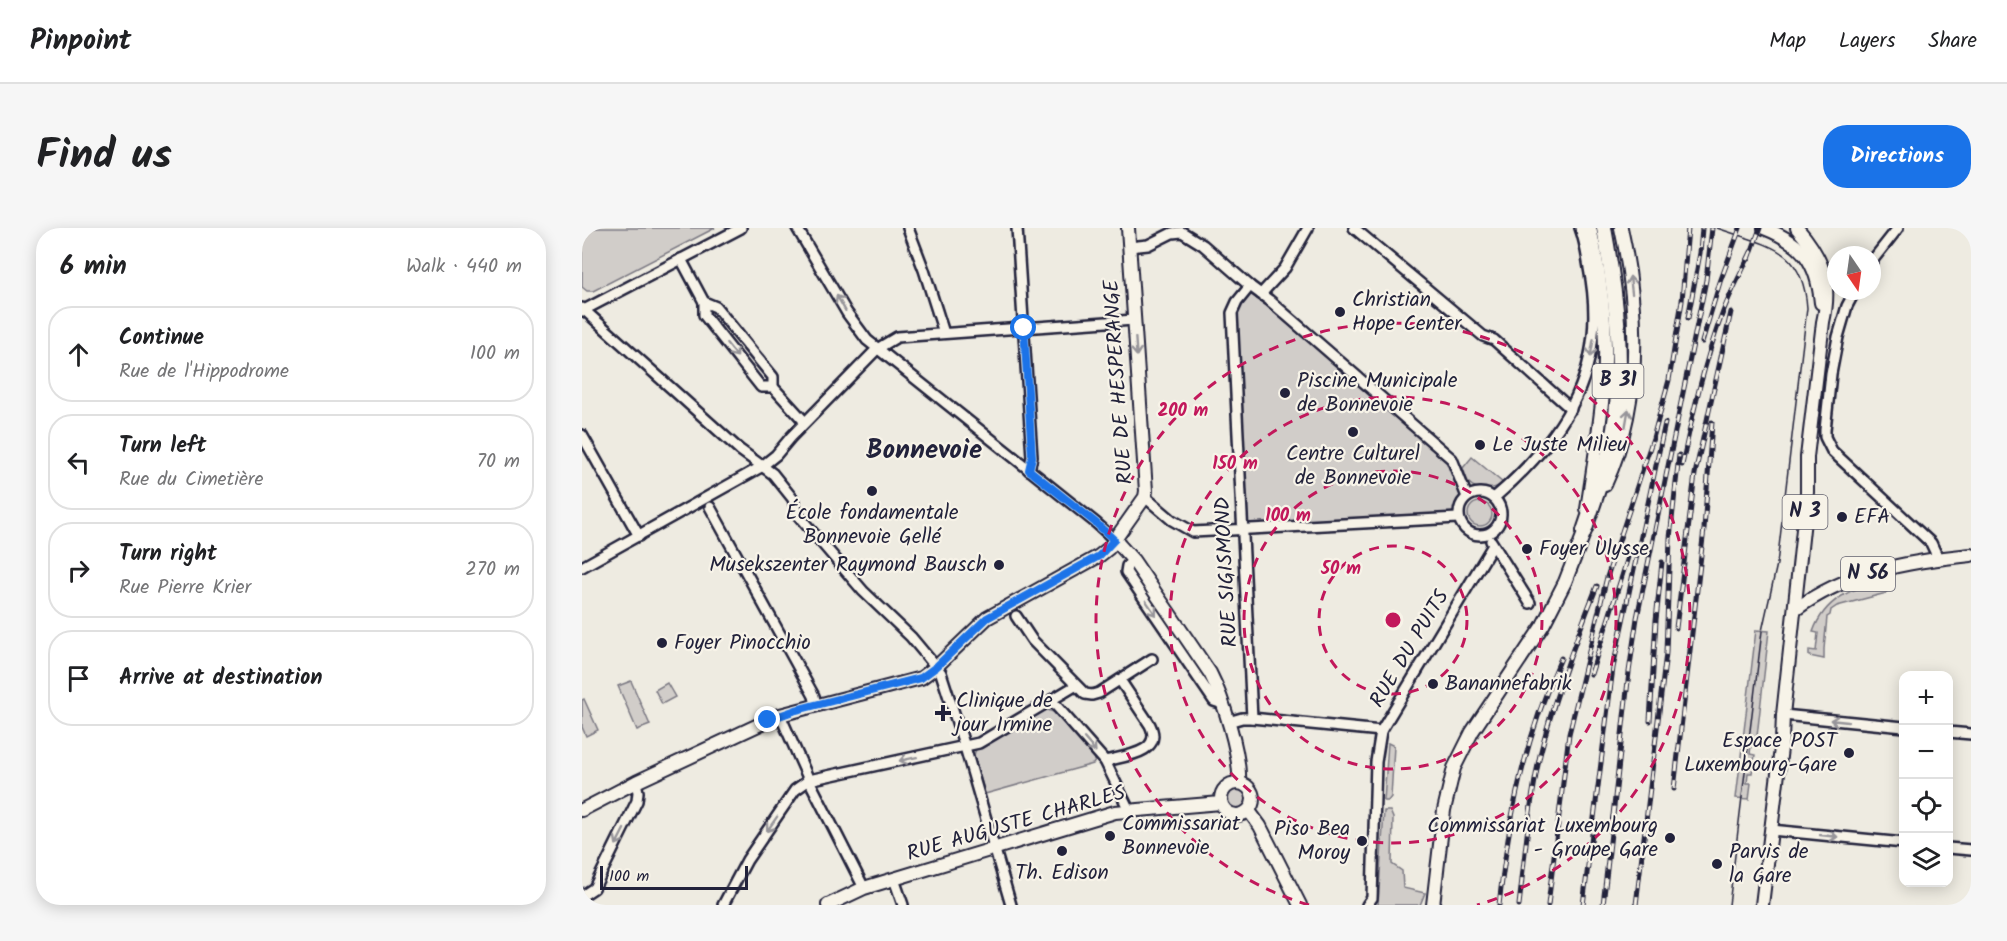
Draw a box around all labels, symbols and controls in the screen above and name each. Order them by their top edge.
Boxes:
text: Pinpoint [30,19,131,64]
text: Map [1769,25,1806,58]
text: Layers [1839,25,1895,58]
text: Share [1928,25,1977,58]
text: Find us [36,123,172,190]
button: Directions [1823,125,1971,188]
text: 6 min [60,246,127,288]
north arrow [1827,246,1881,300]
text: Walk · 440 m [406,251,522,283]
one-way arrow [1626,276,1637,296]
street label: RUE DE HESPERANGE [1095,278,1143,486]
place label: Christian Hope Center [1352,284,1462,341]
one-way arrow [835,295,847,312]
marker: Christian Hope Center [1333,305,1347,319]
route start [1010,314,1036,340]
text: Continue [119,321,204,356]
one-way arrow [1131,337,1142,357]
one-way arrow [1587,337,1598,357]
icon: ahead [62,338,95,371]
text: 100 m [470,338,520,370]
one-way arrow [726,342,739,358]
text: Rue de l'Hippodrome [119,356,289,388]
road number: B 31 [1592,364,1644,398]
place label: Piscine Municipale de Bonnevoie [1297,365,1458,422]
marker: Piscine Municipale de Bonnevoie [1278,386,1292,400]
text: 200 m [1158,397,1209,426]
one-way arrow [1622,408,1633,428]
marker: Centre Culturel de Bonnevoie [1346,425,1360,439]
text: Turn left [119,429,206,464]
district label: Bonnevoie [866,429,982,472]
place label: Le Juste Milieu [1492,429,1627,462]
place label: Centre Culturel de Bonnevoie [1286,438,1420,495]
marker: Le Juste Milieu [1473,438,1487,452]
icon: left [62,446,95,479]
text: 70 m [477,446,520,478]
text: 150 m [1212,450,1258,479]
text: Rue du Cimetière [119,464,263,496]
marker: École fondamentale Bonnevoie Gellé [865,484,879,498]
road number: N 3 [1782,495,1828,529]
street label: RUE SIGISMOND [1207,496,1247,648]
place label: École fondamentale Bonnevoie Gellé [785,497,959,554]
place label: EFA [1854,501,1890,534]
text: 100 m [1265,502,1311,531]
marker: EFA [1835,510,1849,524]
place label: Foyer Ulysse [1539,533,1650,566]
text: Turn right [119,537,217,572]
marker: Foyer Ulysse [1520,542,1534,556]
place label: Musekszenter Raymond Bausch [709,549,987,582]
icon: right [62,554,95,587]
text: 270 m [465,554,520,586]
text: 50 m [1320,555,1361,584]
road number: N 56 [1841,557,1895,591]
marker: Musekszenter Raymond Bausch [992,558,1006,572]
text: Rue Pierre Krier [119,572,251,604]
street label: RUE DU PUITS [1362,584,1458,714]
one-way arrow [1145,599,1157,615]
centre of rings [1383,610,1403,630]
place label: Foyer Pinocchio [674,627,811,660]
marker: Foyer Pinocchio [655,636,669,650]
text: Arrive at destination [119,661,322,696]
icon: arrive [62,662,95,695]
place label: Banannefabrik [1445,668,1572,701]
map controls [1899,671,1953,887]
button: + [1899,671,1953,725]
marker: Banannefabrik [1426,677,1440,691]
place label: Clinique de jour Irmine [951,685,1053,742]
marker: Clinique de jour Irmine [934,704,952,722]
route end [754,706,780,732]
one-way arrow [1830,715,1850,726]
place label: Espace POST Luxembourg-Gare [1684,725,1839,782]
button: − [1899,725,1953,779]
one-way arrow [1083,737,1097,752]
marker: Espace POST Luxembourg-Gare [1842,746,1856,760]
one-way arrow [899,754,918,765]
street label: RUE AUGUSTE CHARLES [903,777,1129,871]
button: locate [1899,779,1953,833]
place label: Commissariat Bonnevoie [1122,808,1241,865]
place label: Commissariat Luxembourg - Groupe Gare [1427,810,1659,867]
place label: Piso Bea Moroy [1274,813,1350,870]
one-way arrow [766,815,778,832]
one-way arrow [614,827,626,845]
marker: Commissariat Bonnevoie [1103,829,1117,843]
marker: Commissariat Luxembourg - Groupe Gare [1663,831,1677,845]
one-way arrow [1819,831,1839,842]
button: layers [1899,833,1953,887]
marker: Piso Bea Moroy [1355,834,1369,848]
place label: Parvis de la Gare [1729,836,1809,893]
marker: Th. Edison [1055,844,1069,858]
place label: Th. Edison [1015,857,1109,890]
marker: Parvis de la Gare [1710,857,1724,871]
scale bar [600,863,748,890]
text: 100 m [609,864,649,889]

